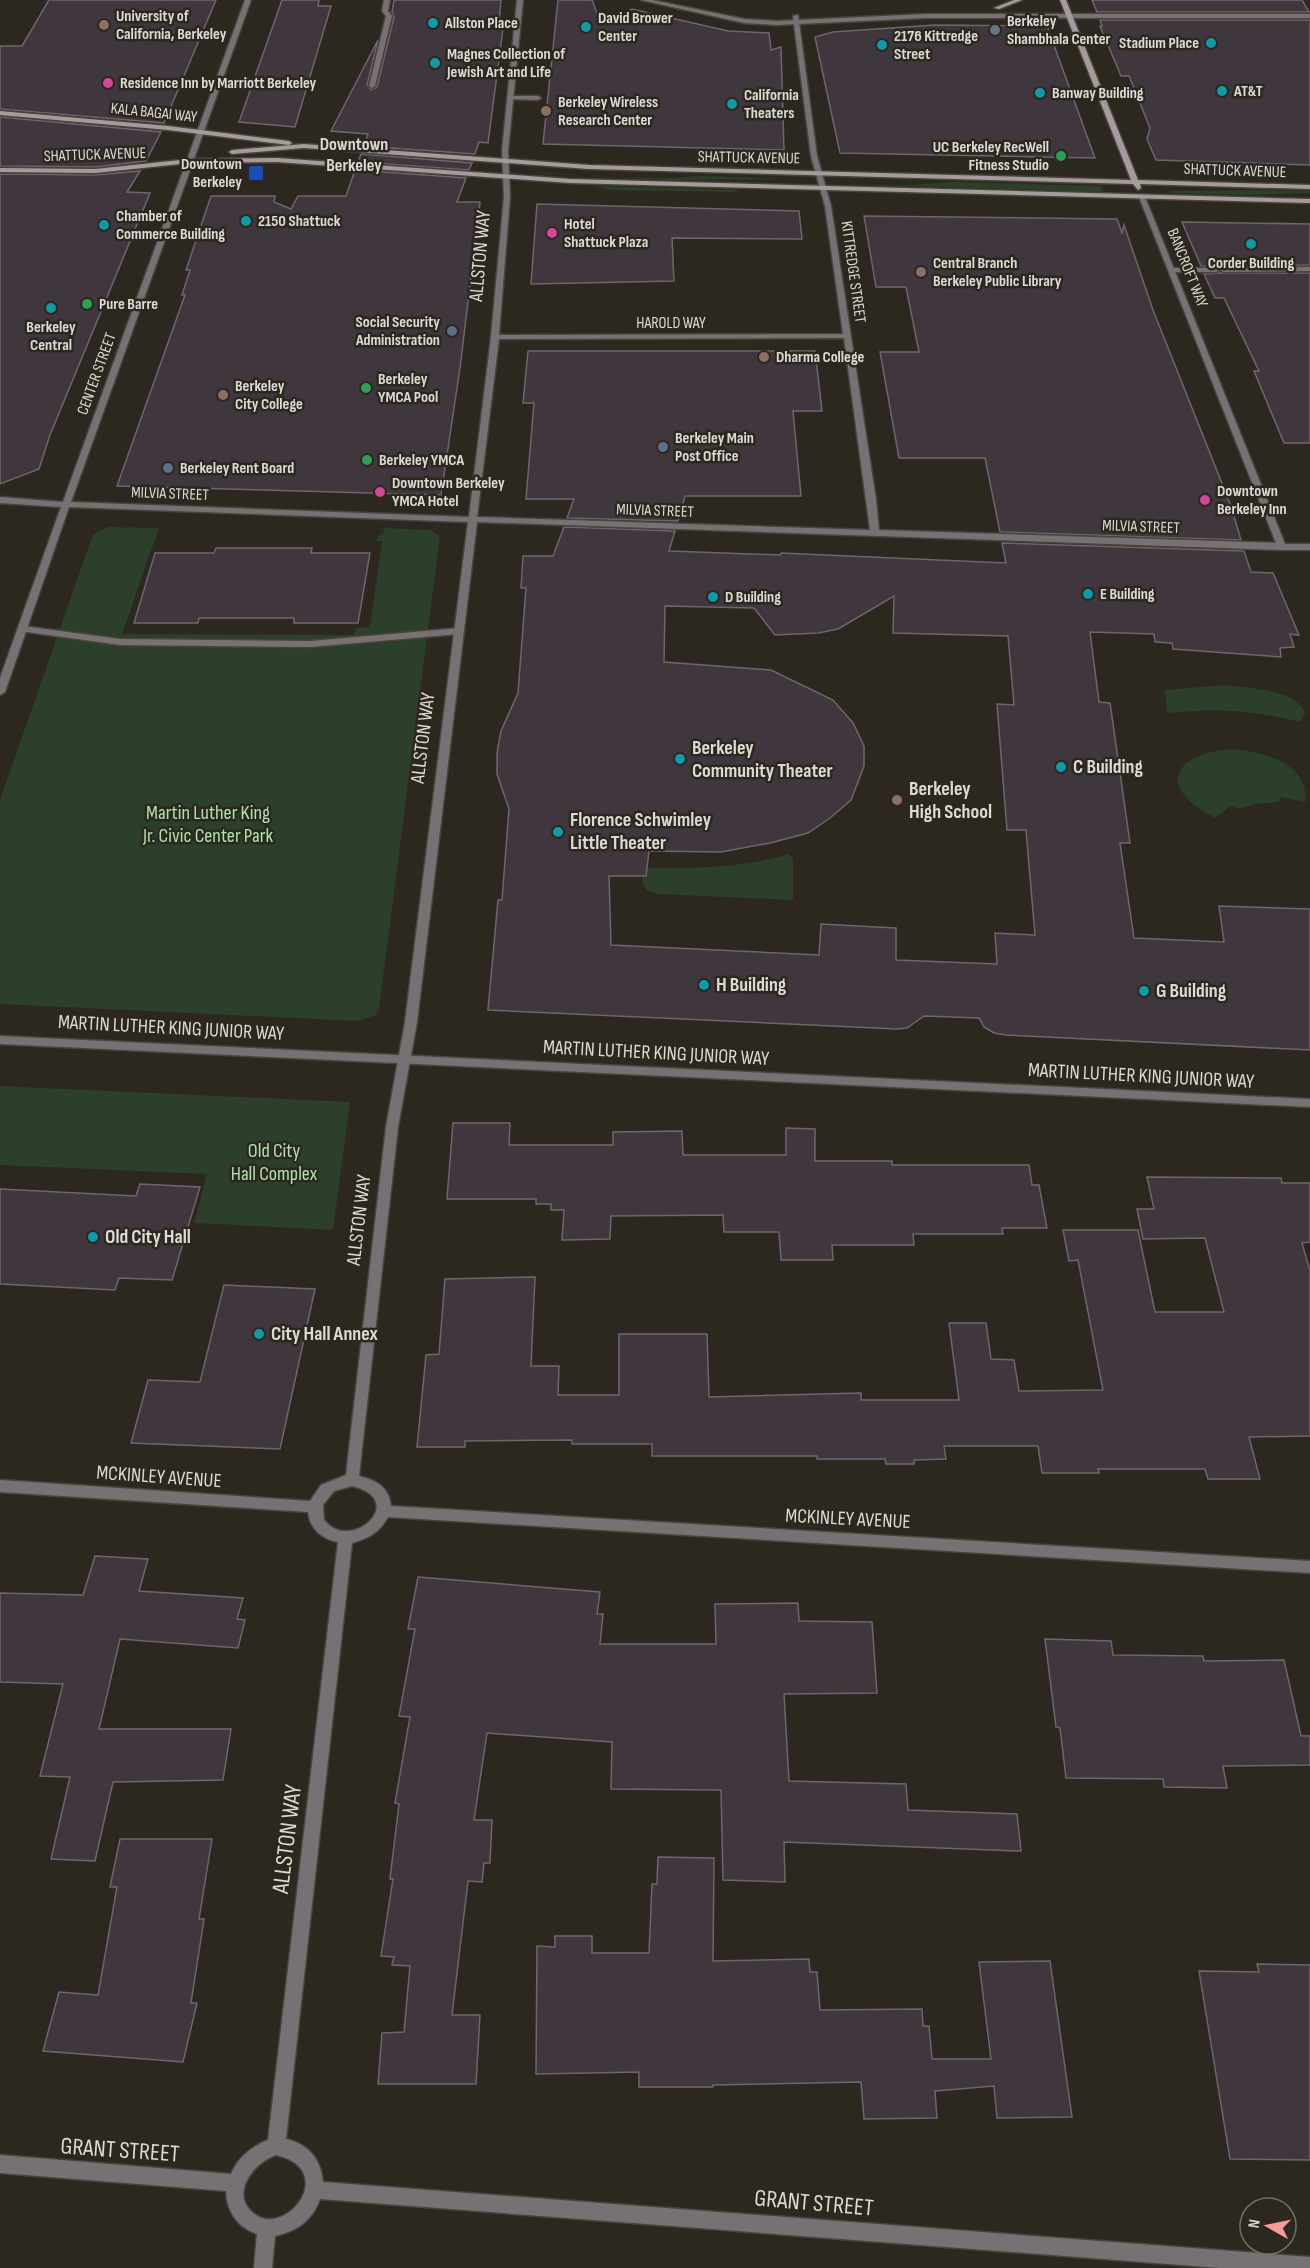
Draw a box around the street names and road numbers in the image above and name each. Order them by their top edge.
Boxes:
street label: KALA BAGAI WAY [110,99,199,127]
street label: SHATTUCK AVENUE [43,144,147,166]
street label: SHATTUCK AVENUE [698,148,800,168]
street label: SHATTUCK AVENUE [1183,160,1287,182]
street label: ALLSTON WAY [464,209,496,304]
street label: KITTREDGE STREET [836,220,870,325]
street label: BANCROFT WAY [1163,226,1212,310]
street label: HAROLD WAY [636,314,706,333]
street label: CENTER STREET [73,330,121,418]
street label: MILVIA STREET [131,483,210,505]
street label: MILVIA STREET [616,500,695,522]
street label: MILVIA STREET [1102,516,1181,538]
street label: ALLSTON WAY [405,691,441,786]
street label: MARTIN LUTHER KING JUNIOR WAY [57,1010,285,1046]
street label: MARTIN LUTHER KING JUNIOR WAY [542,1035,770,1071]
street label: MARTIN LUTHER KING JUNIOR WAY [1027,1058,1255,1094]
street label: ALLSTON WAY [341,1173,377,1268]
street label: MCKINLEY AVENUE [96,1461,222,1493]
street label: MCKINLEY AVENUE [785,1504,911,1534]
street label: ALLSTON WAY [266,1783,308,1896]
street label: GRANT STREET [59,2131,181,2169]
street label: GRANT STREET [753,2183,875,2223]

